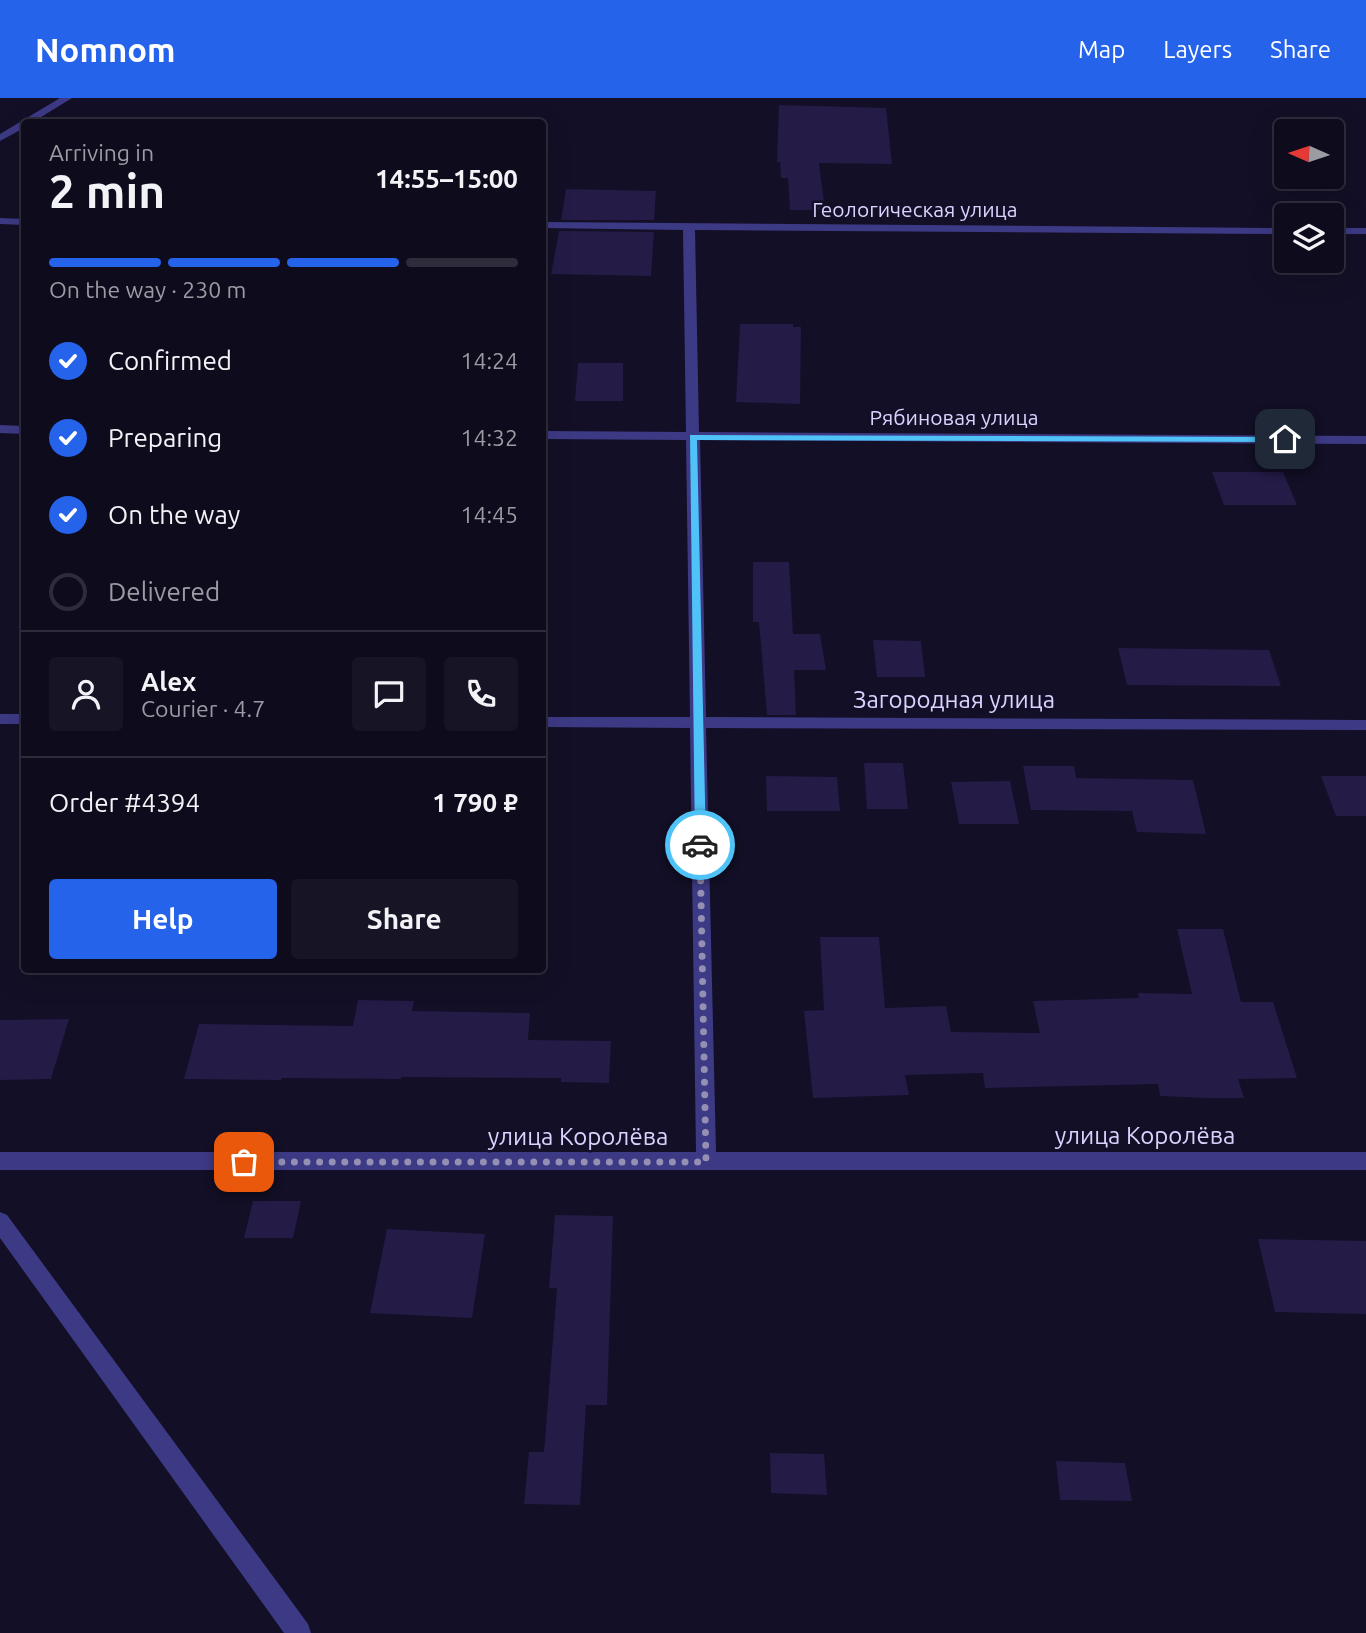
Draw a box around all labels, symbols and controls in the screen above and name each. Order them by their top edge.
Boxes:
text: Nomnom [35,31,176,68]
text: Map [1078,36,1125,63]
text: Layers [1163,36,1232,63]
text: Share [1270,36,1331,63]
north arrow [1274,119,1344,189]
map controls [1274,119,1344,273]
text: Arriving in [49,140,154,165]
text: 14:55–15:00 [375,164,518,193]
text: 2 min [49,165,165,217]
street label: Геологическая улица [812,197,1018,221]
button: layers [1274,203,1344,273]
text: On the way · 230 m [49,277,246,302]
icon: check [49,342,87,380]
text: Confirmed [108,346,232,375]
text: 14:24 [460,348,518,373]
street label: Рябиновая улица [869,405,1039,429]
pin [1255,409,1315,469]
icon: check [49,419,87,457]
icon: home [1266,420,1304,458]
text: Preparing [108,423,222,452]
text: 14:32 [460,425,518,450]
icon: check [49,496,87,534]
text: On the way [108,500,240,529]
text: 14:45 [460,502,518,527]
text: Delivered [108,577,220,606]
button: person [49,657,123,731]
button: chat [352,657,426,731]
button: phone [444,657,518,731]
text: Alex [141,667,196,696]
street label: Загородная улица [853,686,1055,713]
text: Courier · 4.7 [141,696,265,721]
text: Order #4394 [49,788,200,817]
text: 1 790 ₽ [432,788,518,817]
courier [665,810,735,880]
icon: car [681,826,719,864]
button: Help [49,879,277,959]
button: Share [291,879,518,959]
street label: улица Королёва [1055,1122,1235,1149]
street label: улица Королёва [488,1123,668,1150]
pin [214,1132,274,1192]
icon: bag [225,1143,263,1181]

